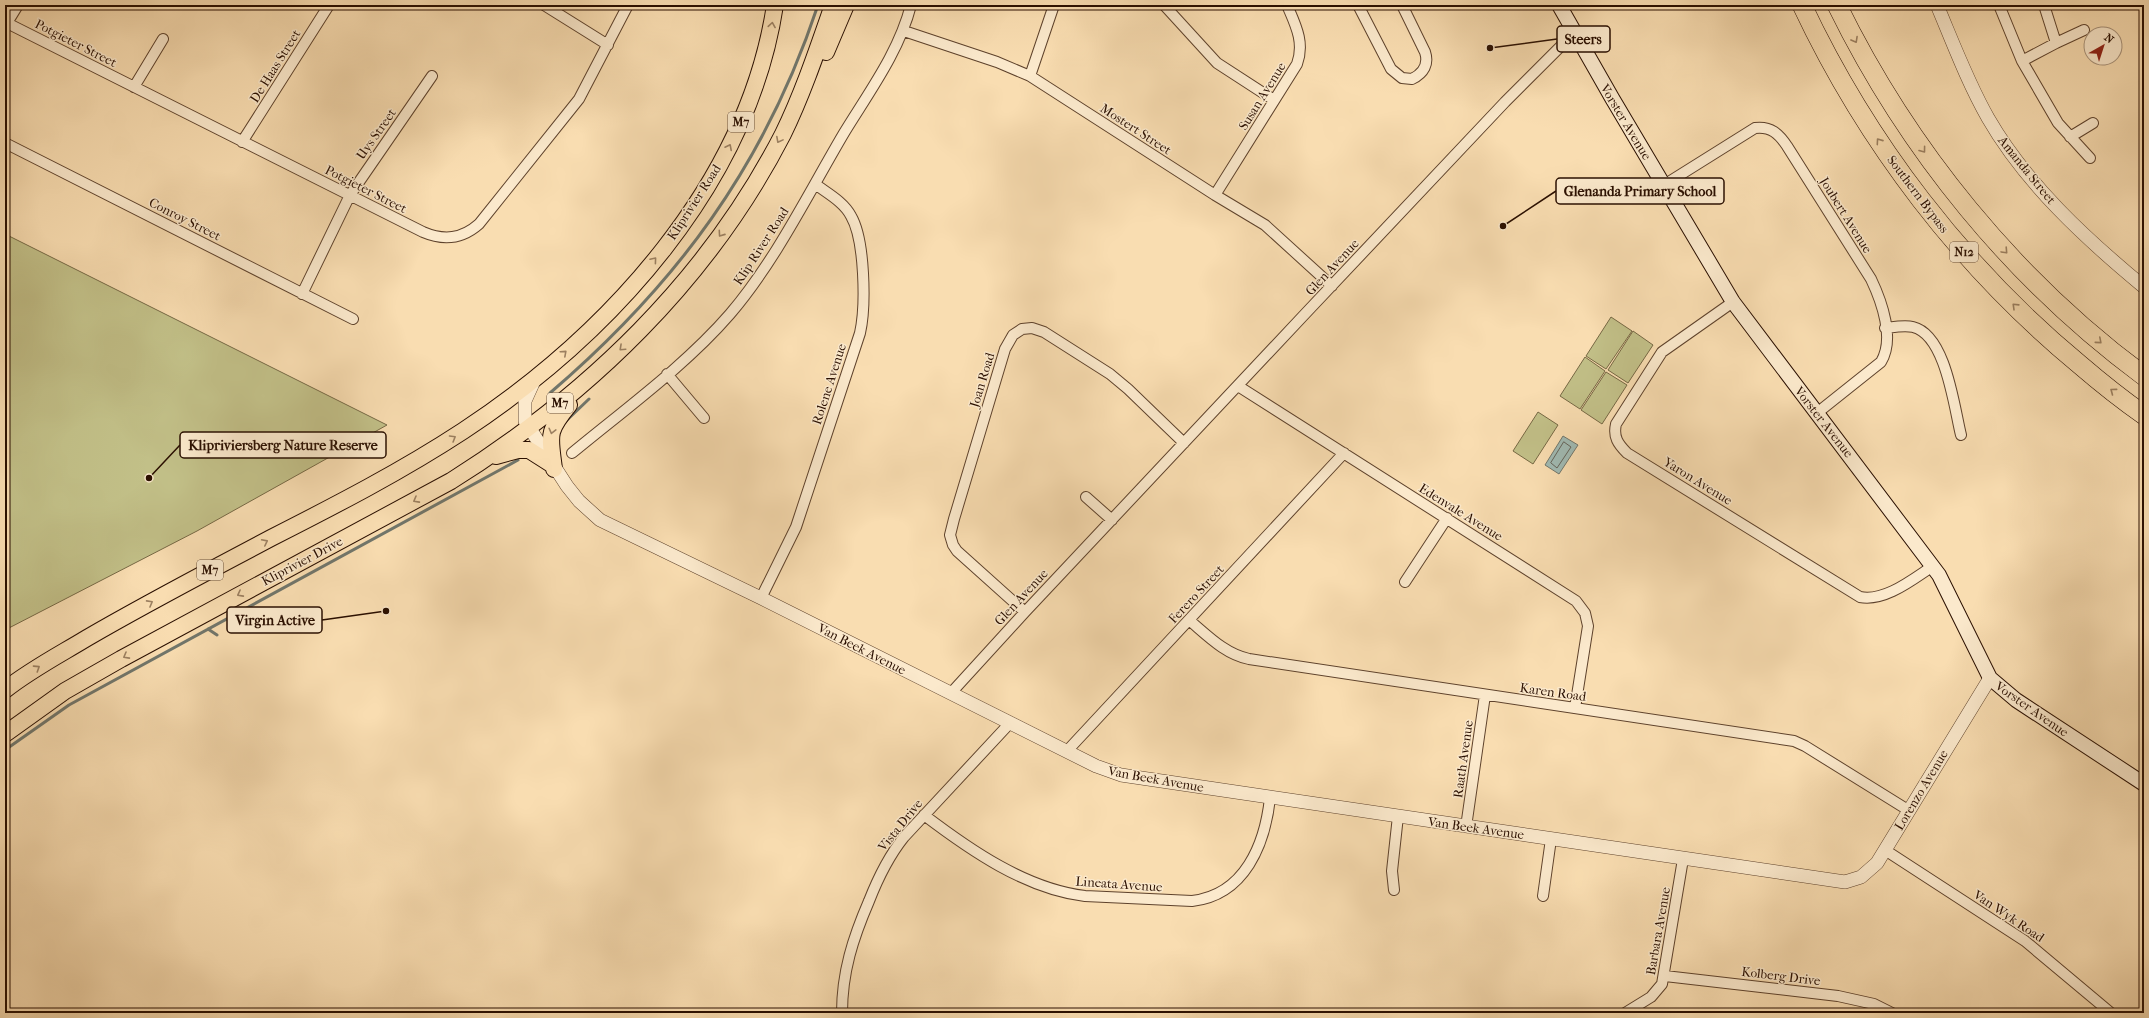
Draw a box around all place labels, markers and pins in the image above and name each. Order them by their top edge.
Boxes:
callout: Steers [1557,26,1610,52]
callout: Glenanda Primary School [1556,178,1724,204]
callout: Klipriviersberg Nature Reserve [180,432,386,458]
callout: Virgin Active [227,607,322,633]

